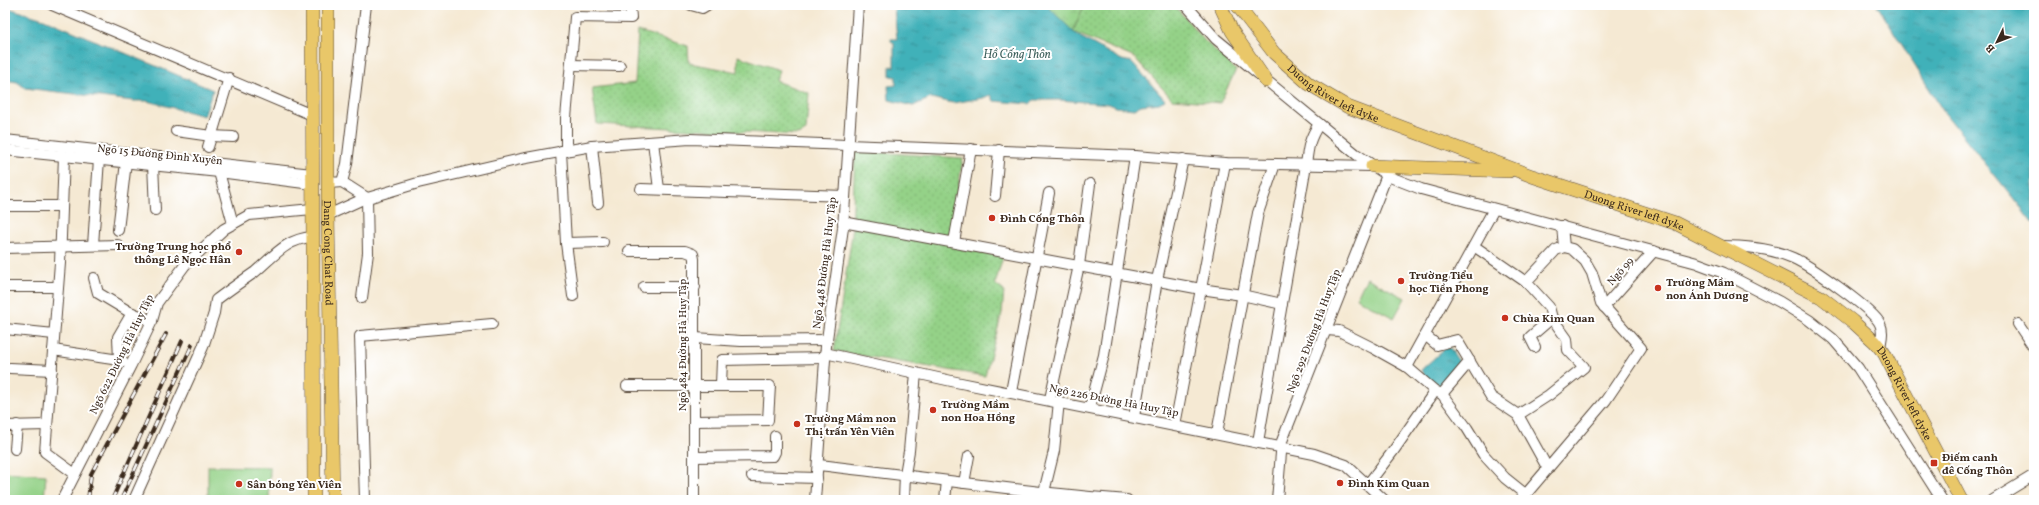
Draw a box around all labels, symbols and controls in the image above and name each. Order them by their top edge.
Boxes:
north arrow [1977,22,2017,62]
text: B [1983,40,1999,56]
water label: Hồ Cống Thôn [983,47,1051,63]
street label: Duong River left dyke [1283,62,1381,127]
street label: Ngõ 15 Đường Đình Xuyên [96,141,224,170]
street label: Duong River left dyke [1582,188,1686,235]
street label: Ngõ 448 Đường Hà Huy Tập [810,196,841,330]
street label: Dang Cong Chat Road [319,200,336,306]
place label: Đình Cống Thôn [1000,212,1085,227]
marker: Đình Cống Thôn [987,213,997,223]
place label: Trường Trung học phổ thông Lê Ngọc Hân [115,240,231,268]
marker: Trường Trung học phổ thông Lê Ngọc Hân [234,247,244,257]
street label: Ngõ 99 [1604,254,1638,289]
street label: Ngõ 292 Đường Hà Huy Tập [1284,267,1345,396]
place label: Trường Tiểu học Tiền Phong [1409,269,1488,297]
marker: Trường Tiểu học Tiền Phong [1396,276,1406,286]
place label: Trường Mầm non Ánh Dương [1666,276,1748,304]
street label: Ngõ 484 Đường Hà Huy Tập [676,279,691,411]
marker: Trường Mầm non Ánh Dương [1653,283,1663,293]
street label: Ngõ 622 Đường Hà Huy Tập [87,292,158,417]
place label: Chùa Kim Quan [1513,312,1595,327]
marker: Chùa Kim Quan [1500,313,1510,323]
street label: Duong River left dyke [1872,344,1935,443]
street label: Ngõ 226 Đường Hà Huy Tập [1048,382,1180,421]
place label: Trường Mầm non Hoa Hồng [941,398,1015,426]
marker: Trường Mầm non Hoa Hồng [928,405,938,415]
place label: Trường Mầm non Thị trấn Yên Viên [805,412,896,440]
marker: Trường Mầm non Thị trấn Yên Viên [792,419,802,429]
place label: Điếm canh đê Cống Thôn [1942,451,2013,479]
marker: Điếm canh đê Cống Thôn [1929,458,1939,468]
place label: Đình Kim Quan [1348,477,1429,492]
place label: Sân bóng Yên Viên [247,478,341,493]
marker: Đình Kim Quan [1335,478,1345,488]
marker: Sân bóng Yên Viên [234,479,244,489]

